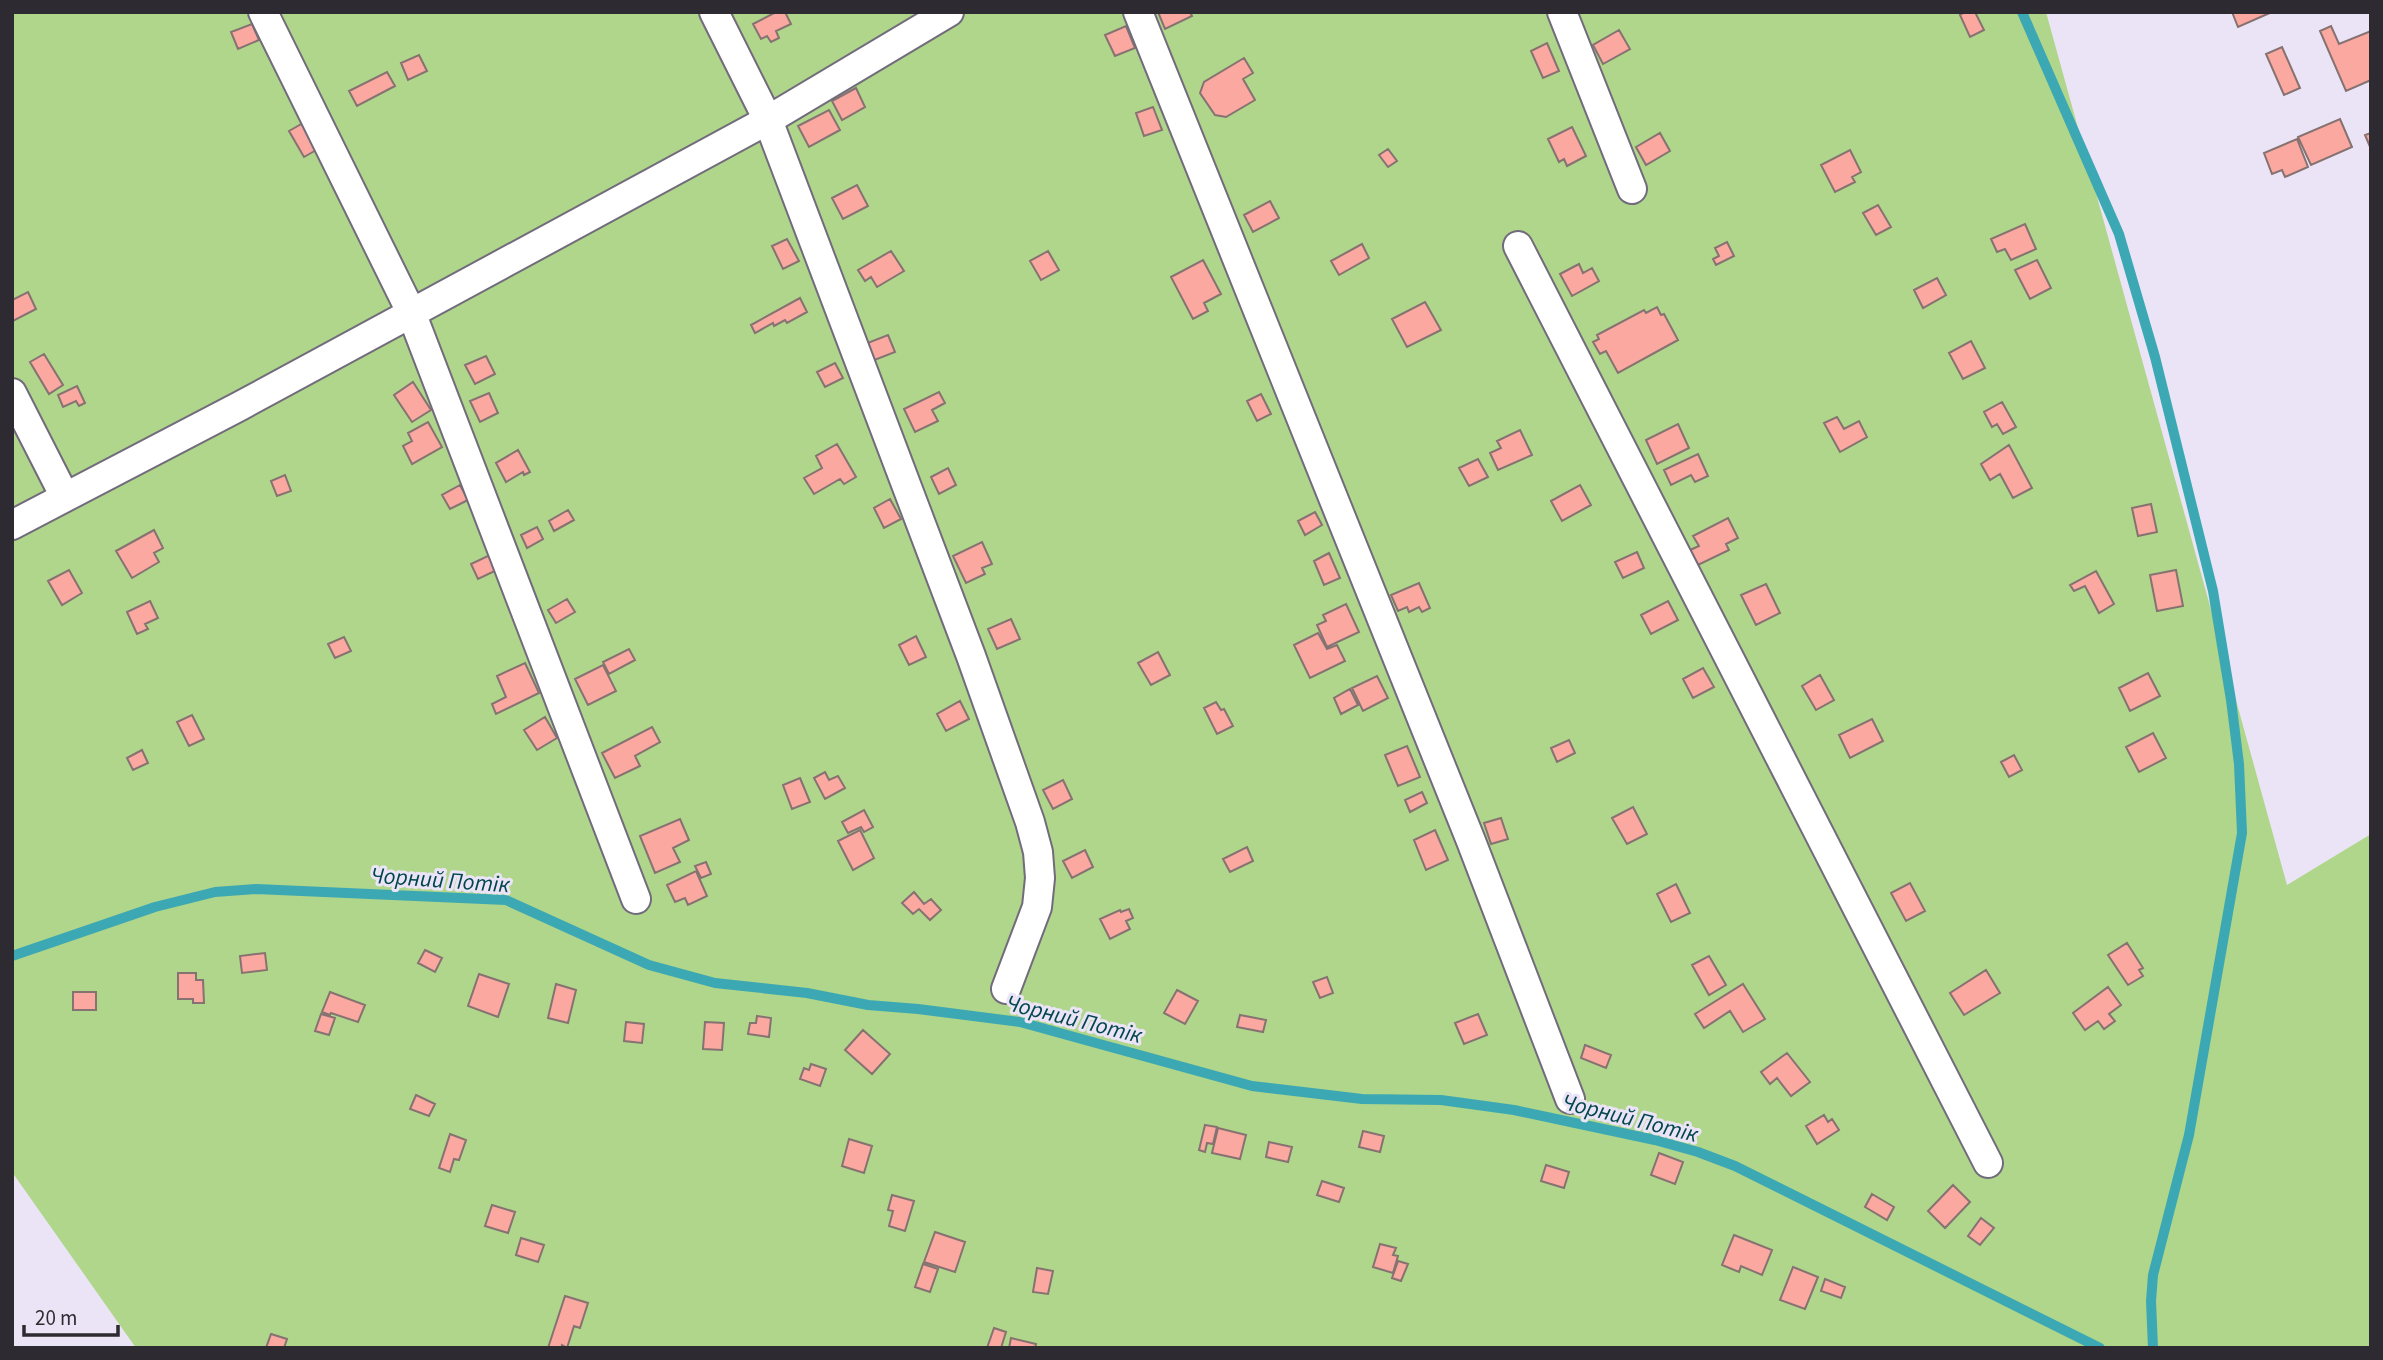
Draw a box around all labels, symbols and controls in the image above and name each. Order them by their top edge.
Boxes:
water label: Чорний Потік [370,859,512,901]
water label: Чорний Потік [1003,986,1146,1052]
water label: Чорний Потік [1559,1085,1702,1151]
scale bar [24,1294,119,1338]
text: 20 m [35,1303,77,1333]

